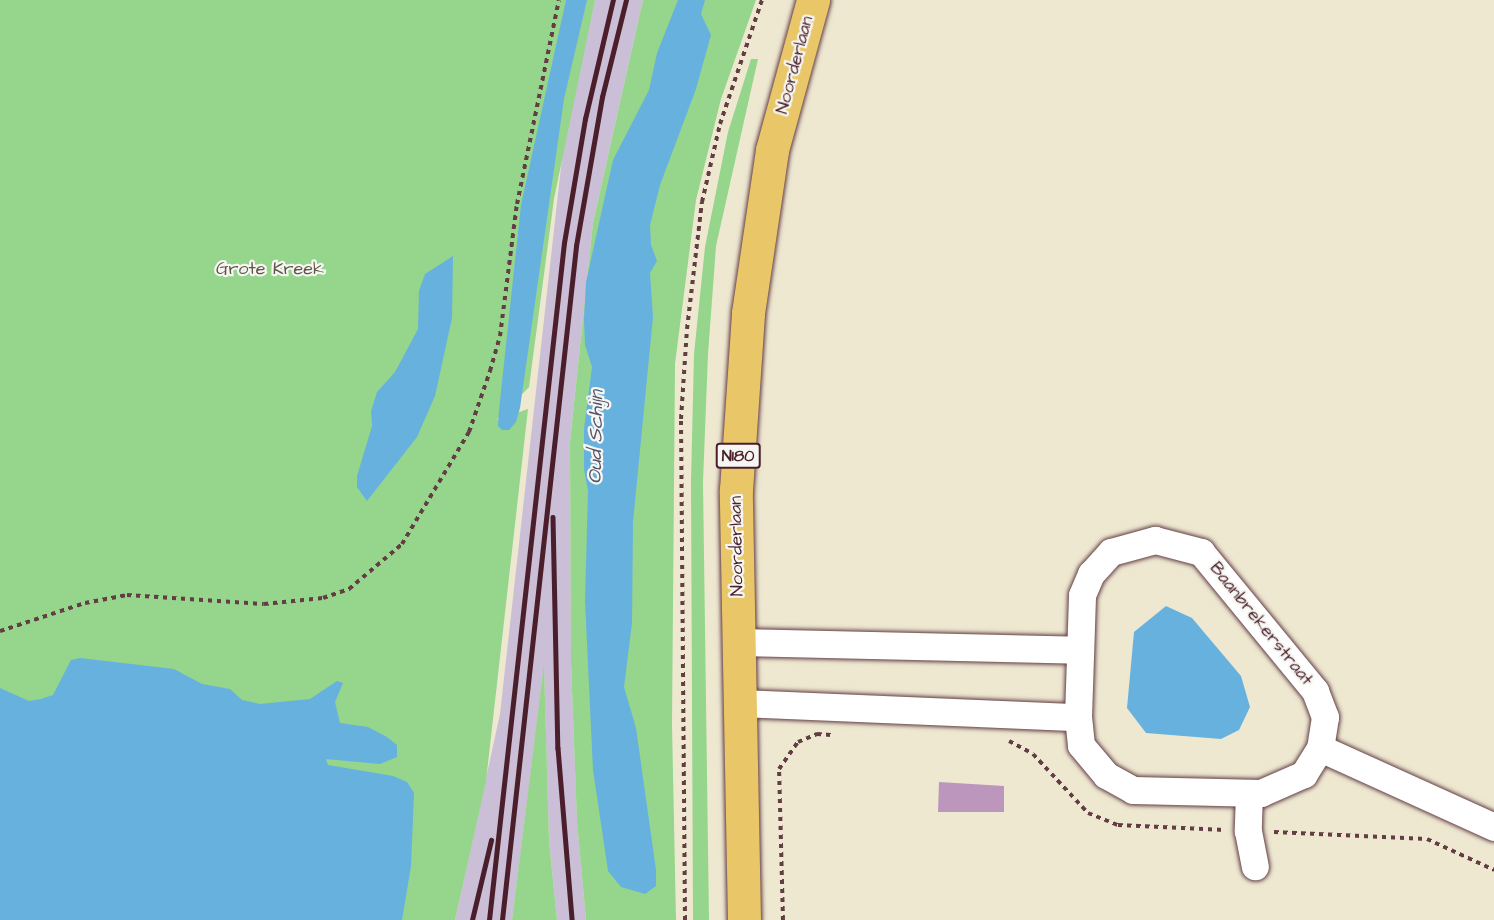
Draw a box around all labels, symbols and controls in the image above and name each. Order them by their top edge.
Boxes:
street label: Noorderlaan [772,14,818,116]
park label: Grote Kreek [216,258,324,280]
water label: Oud Schijn [583,390,609,484]
road number: N180 [716,443,760,469]
street label: Noorderlaan [725,496,749,596]
street label: Baanbrekerstraat [1205,558,1317,690]

